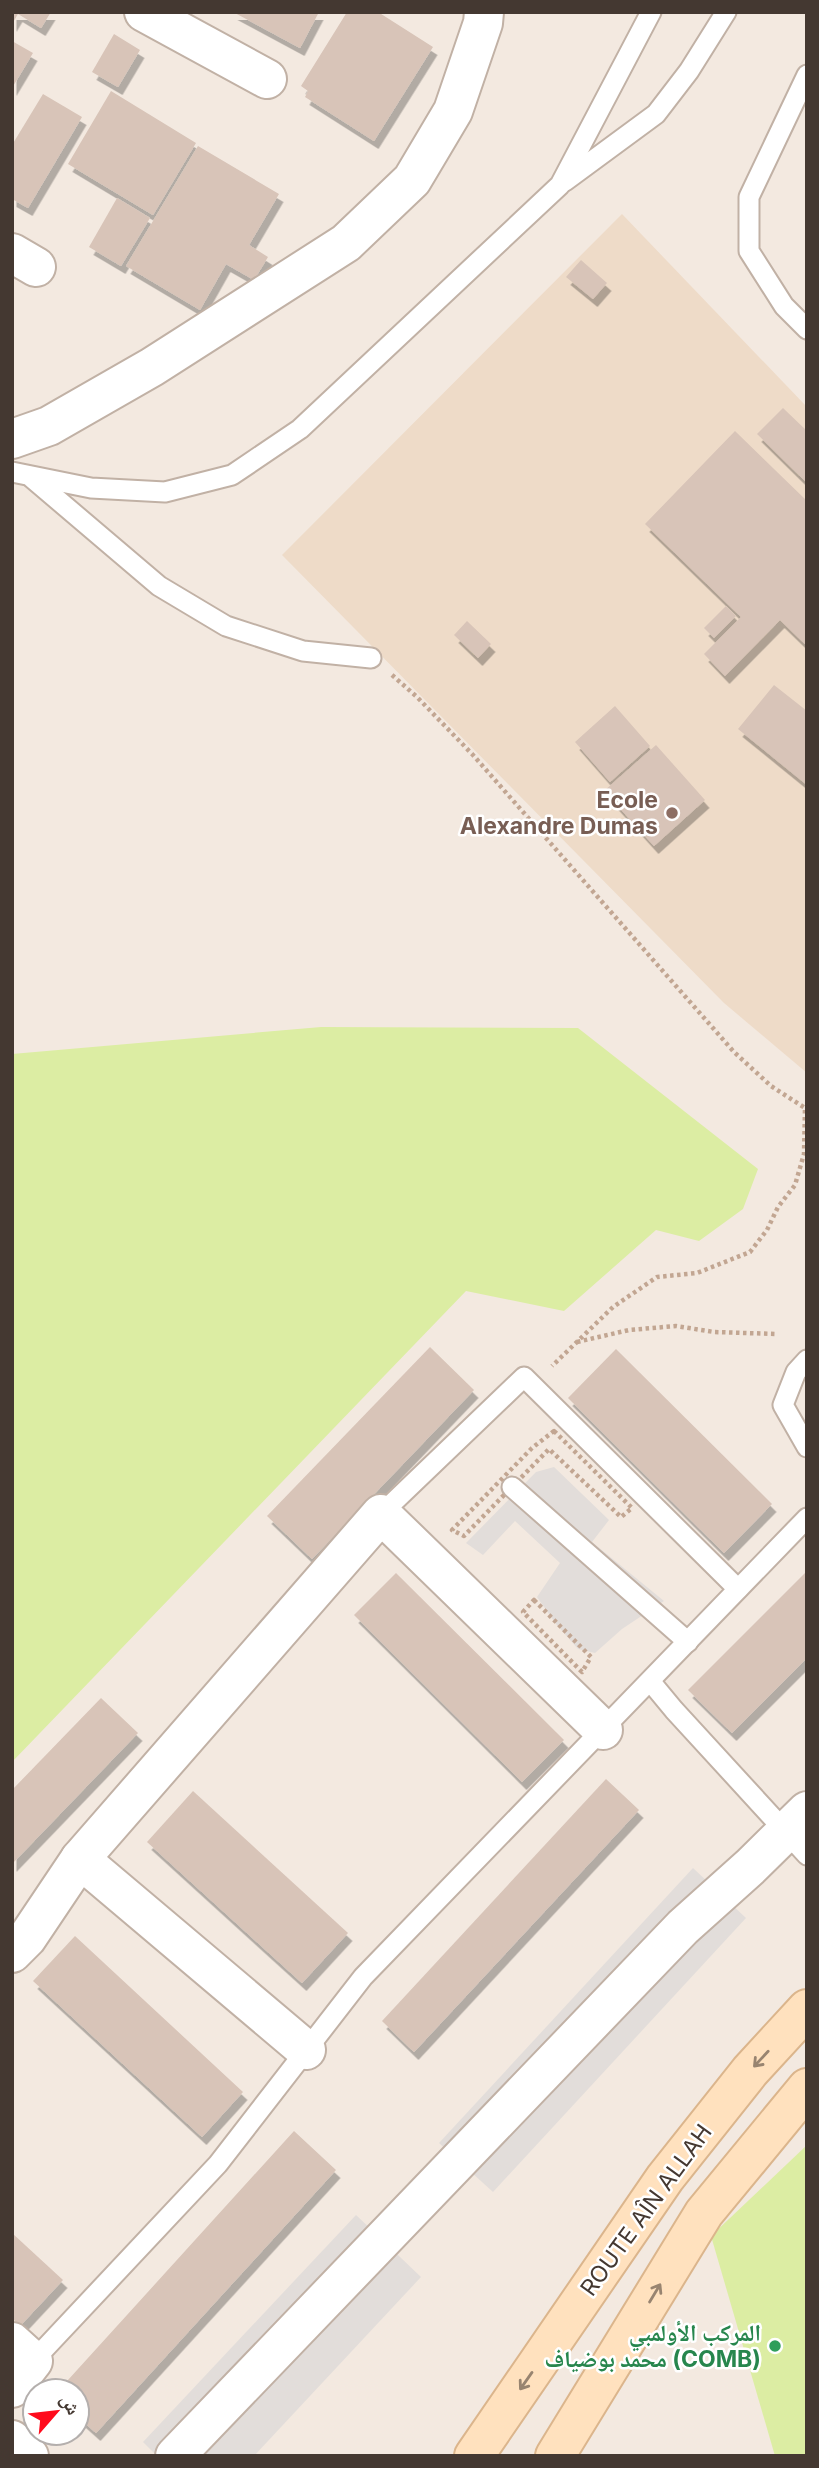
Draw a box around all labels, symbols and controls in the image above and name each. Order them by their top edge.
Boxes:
place label: Ecole Alexandre Dumas [460,786,658,840]
marker: Ecole Alexandre Dumas [664,805,680,821]
one-way arrow [752,2050,769,2067]
street label: ROUTE AÎN ALLAH [574,2119,718,2301]
one-way arrow [647,2284,662,2303]
place label: المركب الأولمبي محمد بوضياف (COMB) [544,2319,761,2373]
marker: المركب الأولمبي محمد بوضياف (COMB) [767,2338,783,2354]
one-way arrow [519,2371,533,2390]
north arrow [21,2377,91,2447]
text: ش [56,2390,85,2419]

